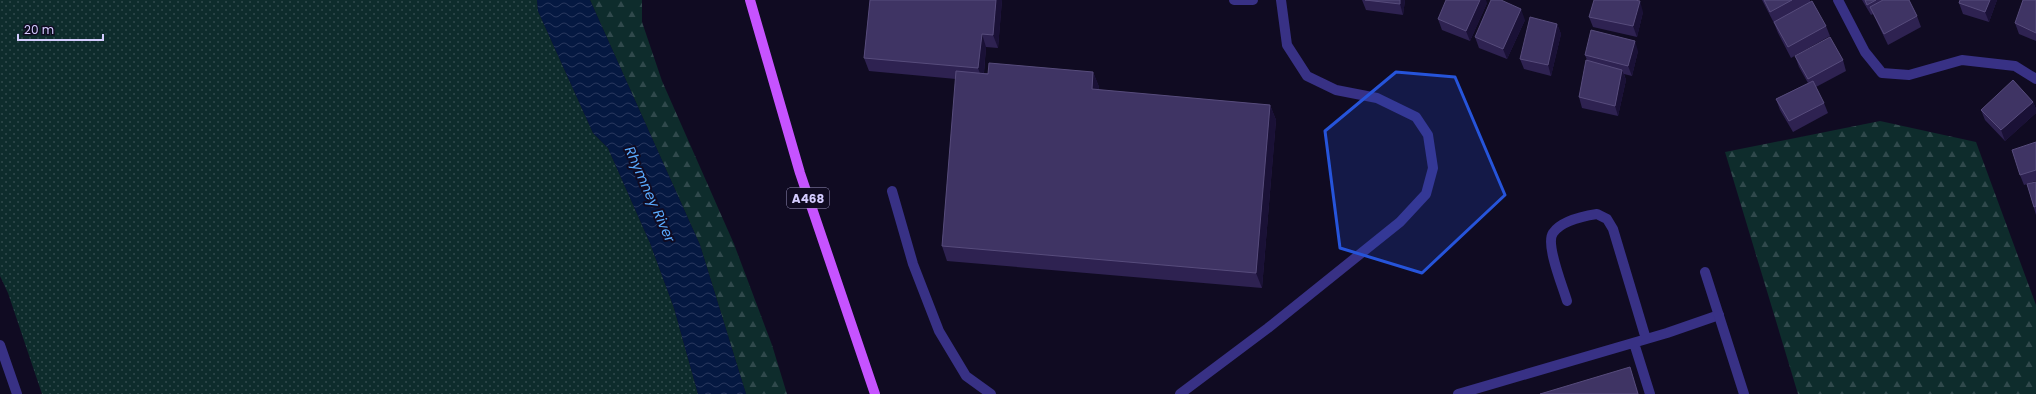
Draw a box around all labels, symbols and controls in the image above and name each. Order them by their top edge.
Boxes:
scale bar [18,16,103,42]
text: 20 m [24,21,54,38]
water label: Rhymney River [620,143,680,246]
road number: A468 [787,188,829,208]

